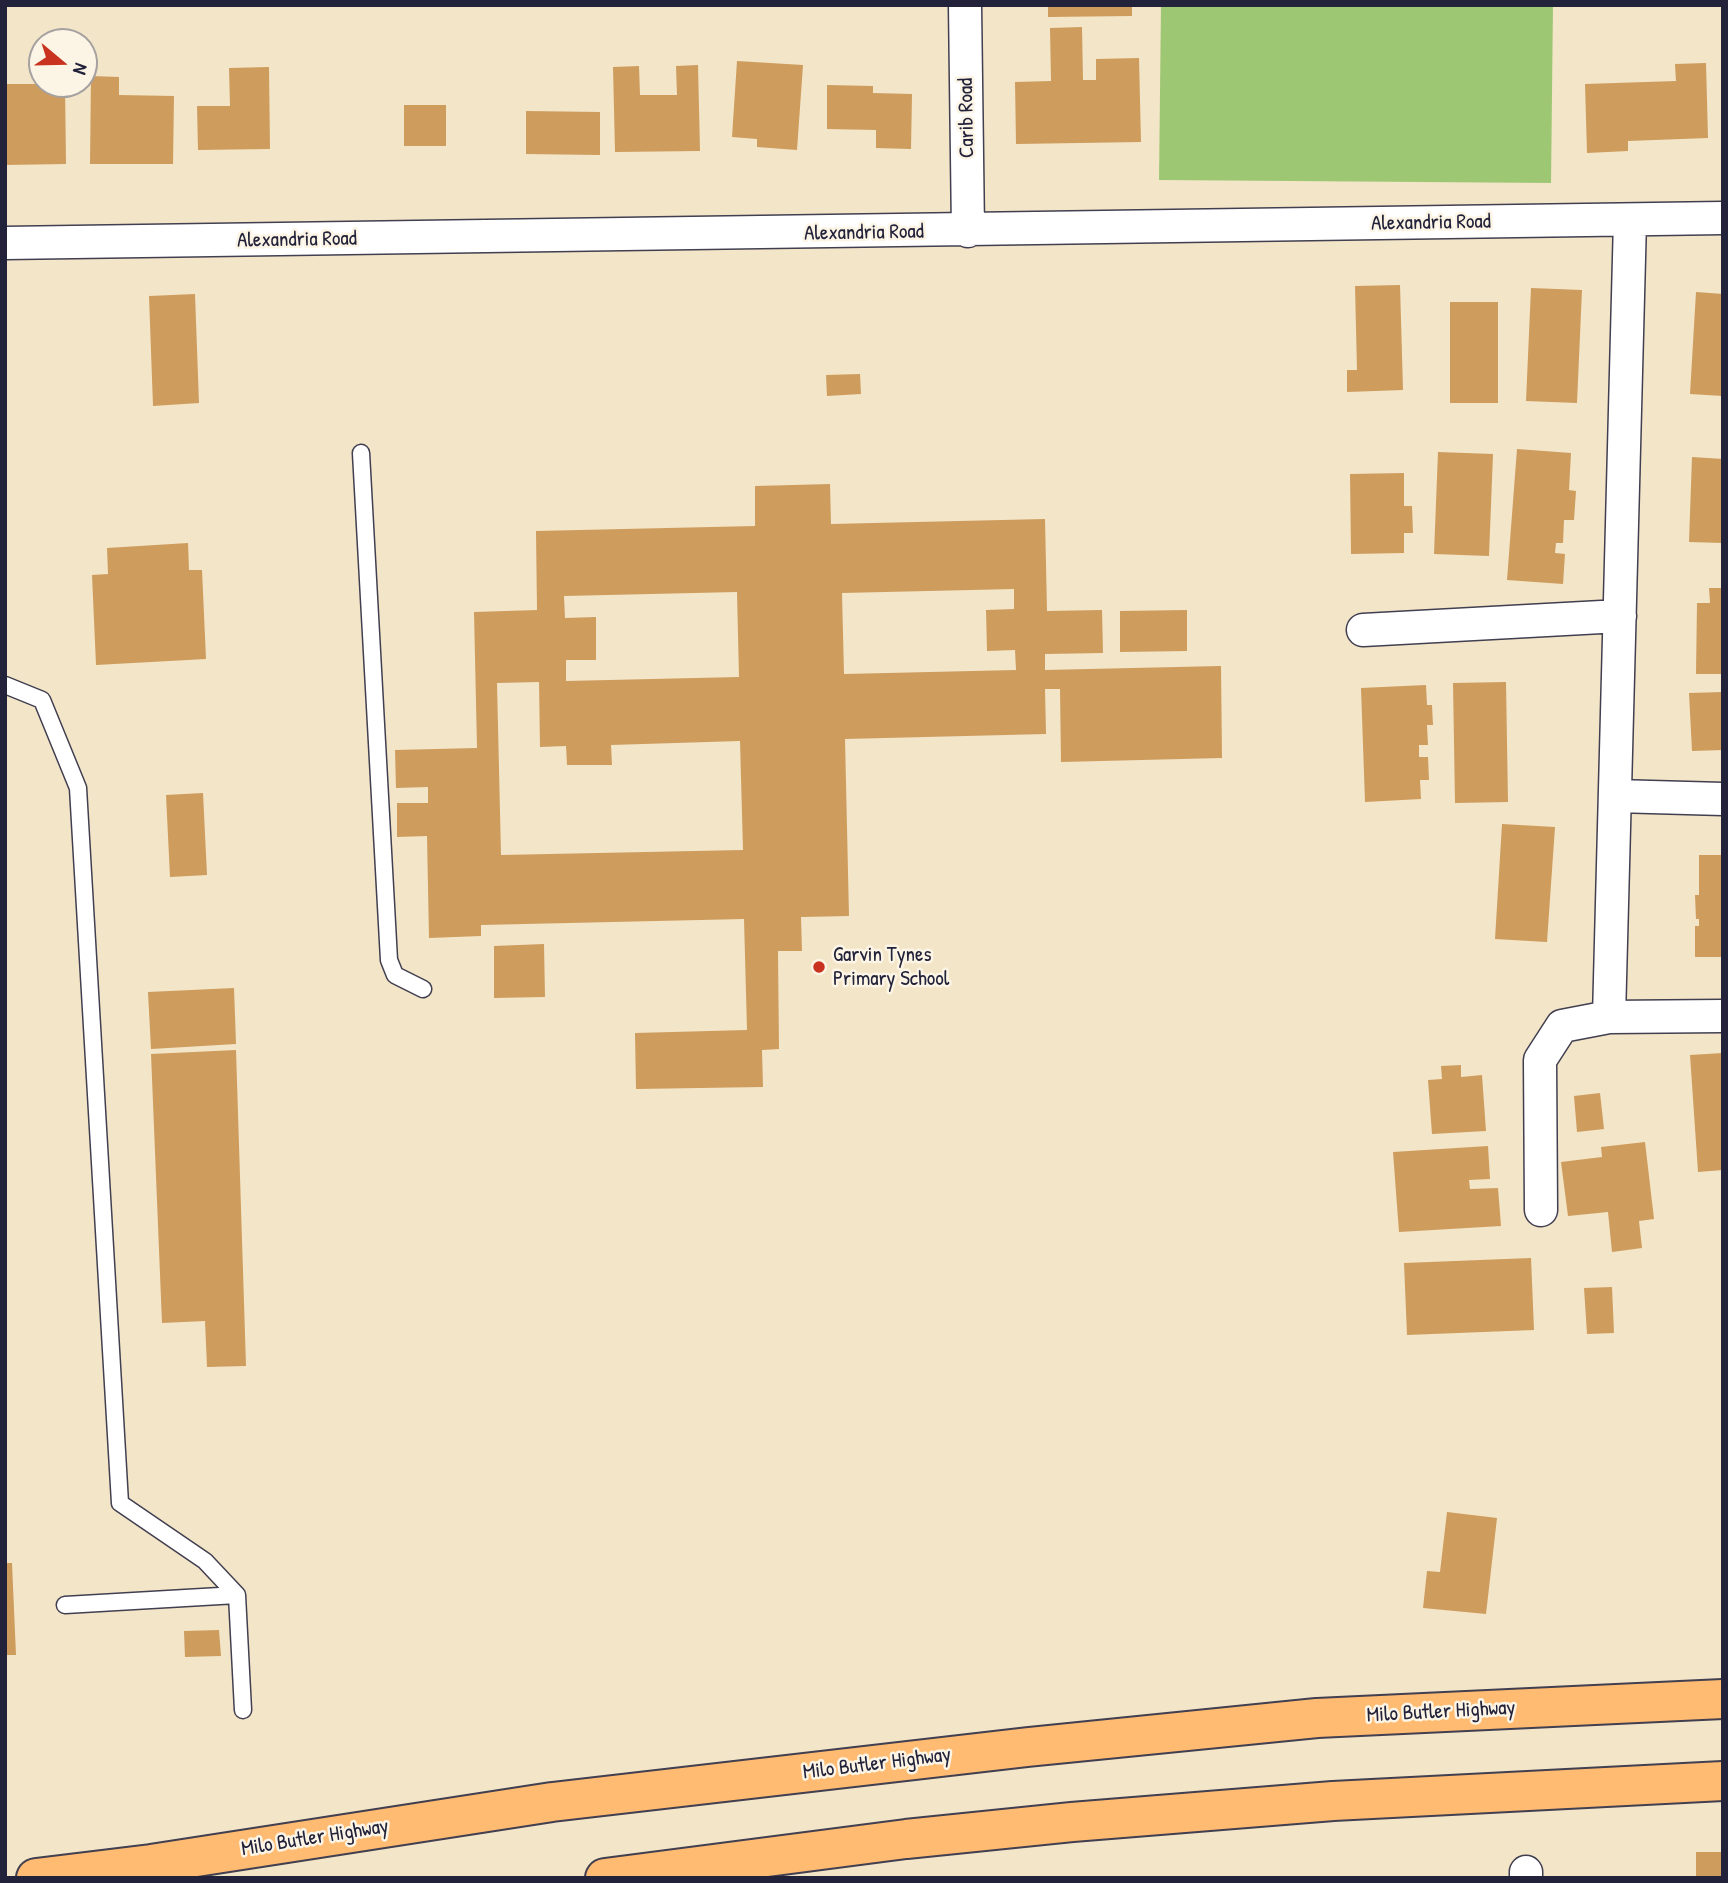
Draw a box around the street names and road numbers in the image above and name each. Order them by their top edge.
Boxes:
street label: Carib Road [954,78,980,158]
street label: Alexandria Road [1371,209,1491,237]
street label: Alexandria Road [804,219,924,247]
street label: Alexandria Road [237,226,357,254]
street label: Milo Butler Highway [1366,1696,1516,1728]
street label: Milo Butler Highway [802,1742,952,1786]
street label: Milo Butler Highway [240,1814,390,1862]

